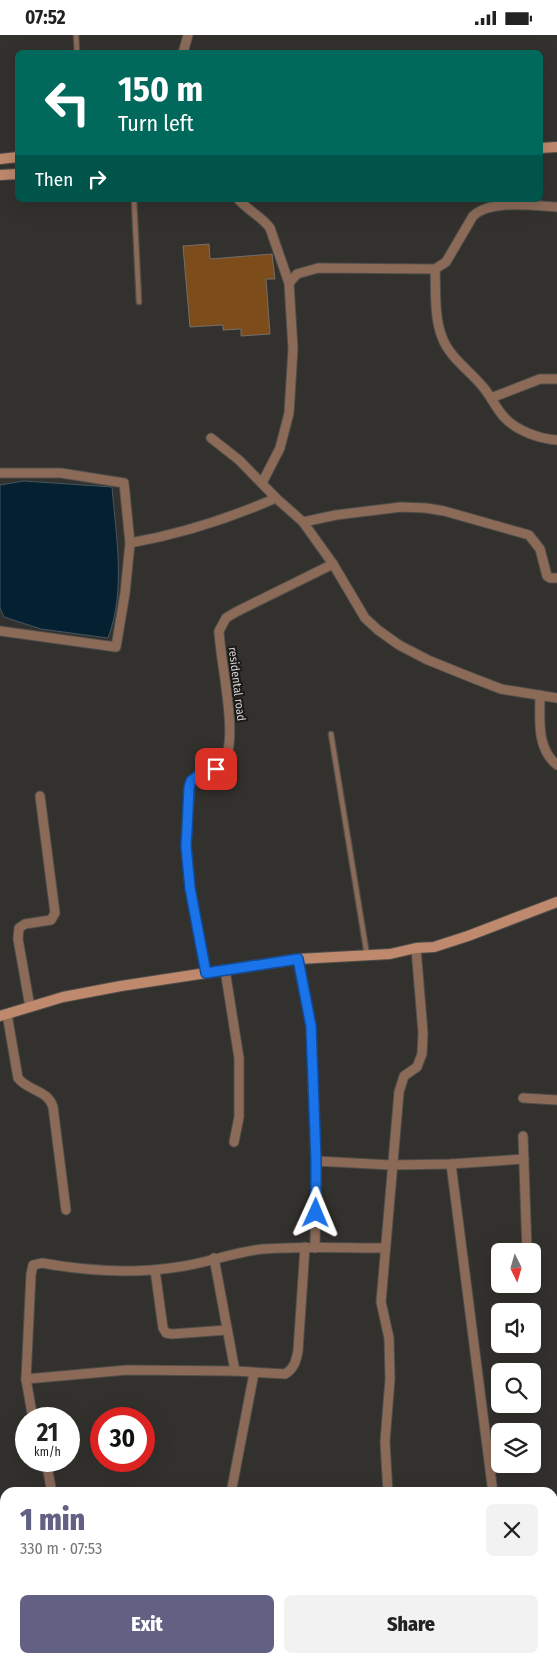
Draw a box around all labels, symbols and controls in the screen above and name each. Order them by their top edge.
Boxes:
text: 07:52 [25,6,66,29]
text: 150 m [118,68,203,110]
icon: left [35,70,100,135]
text: Turn left [118,110,194,137]
icon: right [83,165,111,193]
text: Then [35,168,73,191]
street label: residental road [226,646,248,722]
pin [195,748,237,790]
icon: arrive [202,755,230,783]
position arrow [289,1186,341,1238]
north arrow [491,1243,541,1293]
map controls [491,1243,541,1473]
button: sound [491,1303,541,1353]
button: search [491,1363,541,1413]
speed limit sign: 30 [90,1407,155,1472]
text: 21 [37,1418,58,1448]
button: layers [491,1423,541,1473]
text: km/h [34,1445,61,1459]
text: 1 min [20,1502,85,1538]
button: close [486,1504,538,1556]
text: 330 m · 07:53 [20,1539,102,1558]
button: Exit [20,1595,274,1653]
button: Share [284,1595,538,1653]

